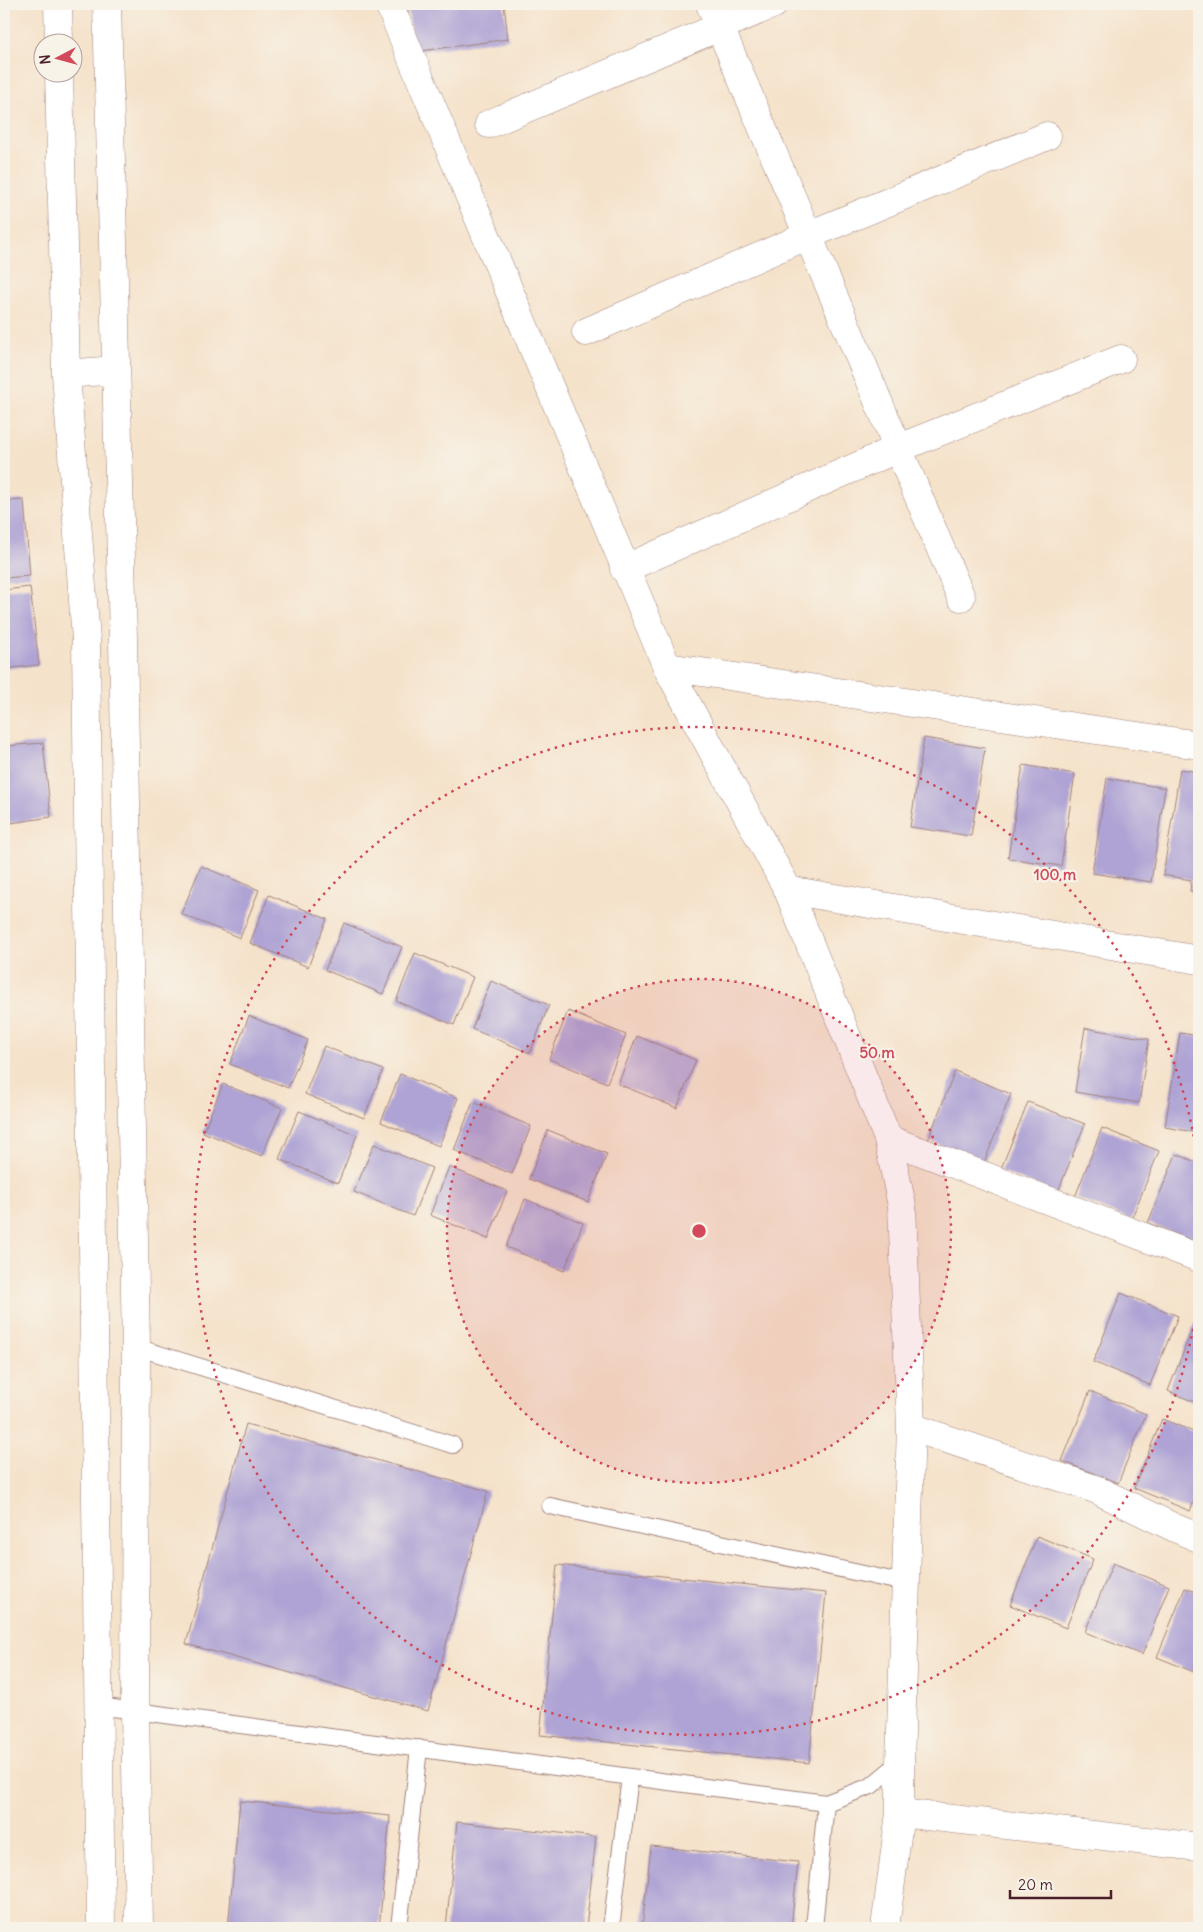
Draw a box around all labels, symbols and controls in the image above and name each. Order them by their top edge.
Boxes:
north arrow [32,32,82,82]
text: N [36,54,55,65]
text: 100 m [1034,865,1076,884]
text: 50 m [859,1043,895,1062]
centre of rings [690,1222,708,1240]
scale bar [1010,1867,1112,1899]
text: 20 m [1018,1875,1053,1894]

